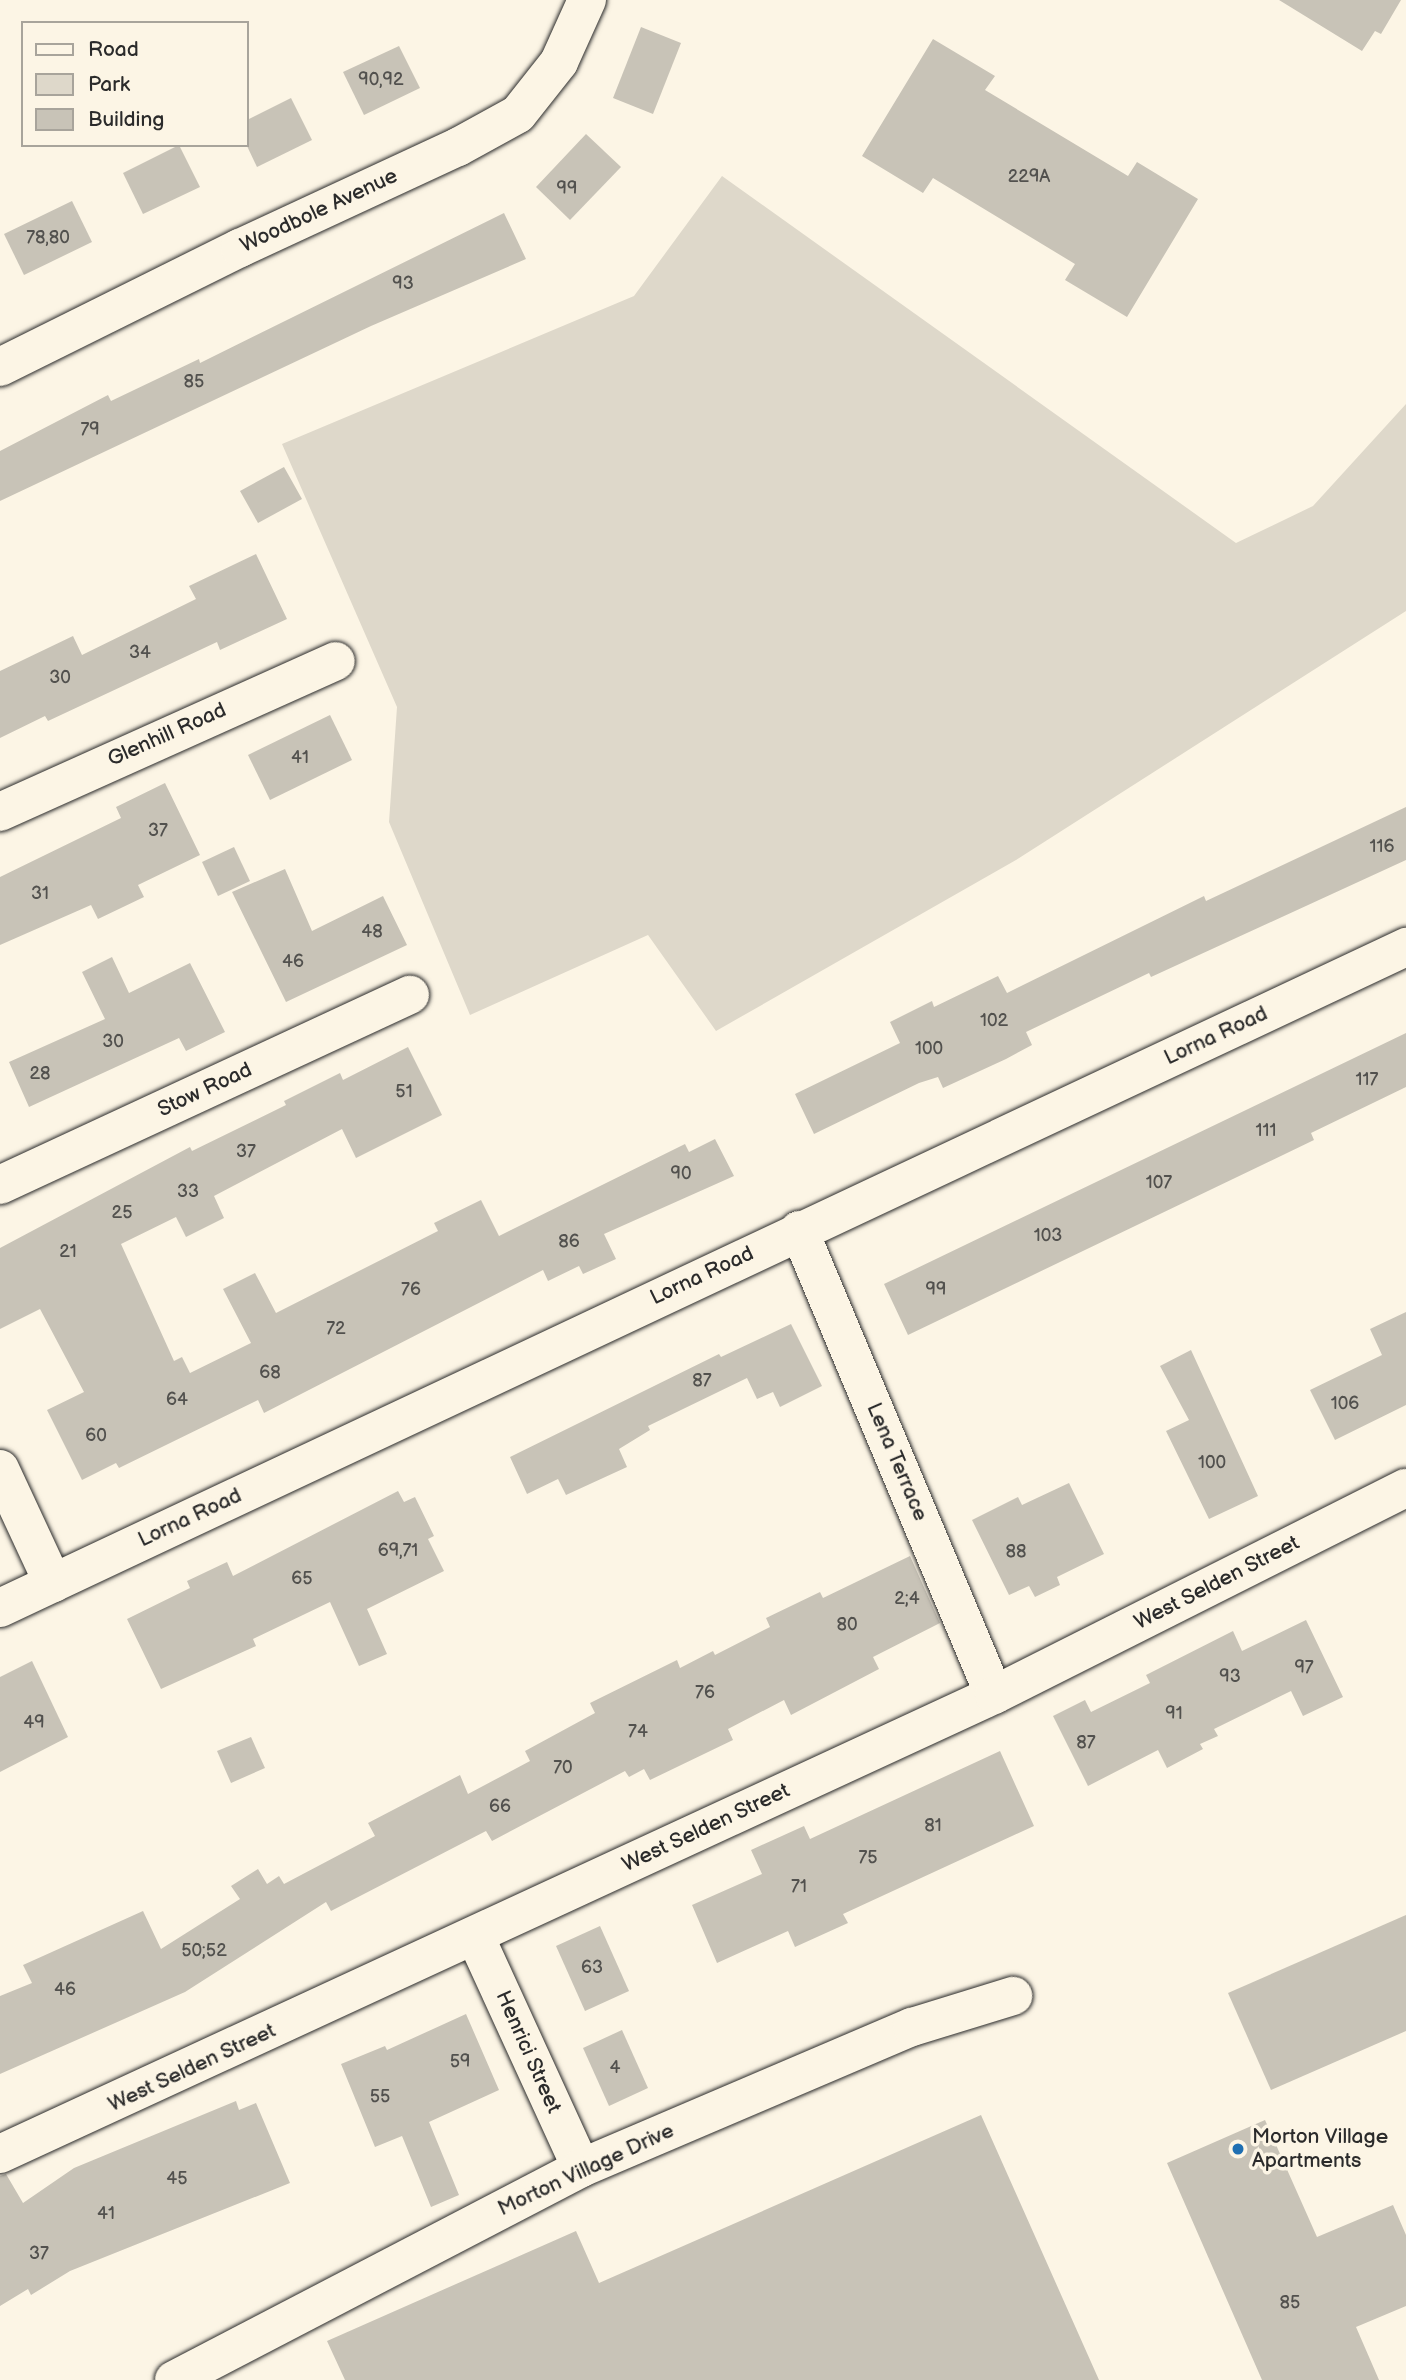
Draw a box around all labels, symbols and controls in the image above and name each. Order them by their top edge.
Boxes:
legend [21,21,248,147]
text: Road [88,37,139,62]
house number: 90,92 [358,69,404,91]
text: Park [88,72,130,97]
text: Building [88,107,164,132]
street label: Woodbole Avenue [236,164,402,258]
house number: 229A [1008,166,1050,188]
house number: 99 [557,178,577,200]
house number: 78,80 [26,227,70,249]
house number: 93 [392,273,414,295]
house number: 85 [184,371,204,393]
house number: 79 [80,419,100,441]
house number: 34 [129,642,151,664]
house number: 30 [49,667,71,689]
street label: Glenhill Road [104,698,230,772]
house number: 41 [291,747,309,769]
house number: 37 [148,820,168,842]
house number: 116 [1370,836,1394,858]
house number: 31 [31,883,49,905]
house number: 48 [361,921,383,943]
house number: 46 [282,951,304,973]
street label: Lorna Road [1160,1001,1272,1071]
house number: 102 [980,1010,1008,1032]
house number: 30 [102,1031,124,1053]
house number: 100 [915,1038,943,1060]
street label: Stow Road [154,1057,256,1123]
house number: 28 [29,1063,51,1085]
house number: 117 [1356,1069,1378,1091]
house number: 51 [395,1081,413,1103]
house number: 111 [1256,1120,1276,1142]
house number: 37 [236,1141,256,1163]
house number: 90 [671,1163,691,1185]
house number: 107 [1146,1172,1172,1194]
house number: 33 [177,1181,199,1203]
house number: 25 [112,1202,132,1224]
house number: 103 [1034,1225,1062,1247]
house number: 86 [558,1231,580,1253]
house number: 21 [59,1241,77,1263]
street label: Lorna Road [646,1241,758,1311]
house number: 76 [401,1279,421,1301]
house number: 99 [926,1279,946,1301]
house number: 72 [326,1318,346,1340]
house number: 68 [259,1362,281,1384]
house number: 87 [692,1370,712,1392]
house number: 64 [166,1389,188,1411]
house number: 106 [1331,1393,1359,1415]
street label: Lena Terrace [861,1399,933,1525]
house number: 60 [85,1425,107,1447]
house number: 100 [1198,1452,1226,1474]
street label: Lorna Road [134,1483,246,1553]
street label: West Selden Street [1130,1530,1304,1636]
house number: 69,71 [378,1540,418,1562]
house number: 88 [1006,1541,1026,1563]
house number: 65 [291,1568,313,1590]
house number: 2;4 [894,1588,920,1610]
house number: 80 [836,1614,858,1636]
house number: 97 [1294,1657,1314,1679]
house number: 93 [1219,1666,1241,1688]
house number: 76 [695,1682,715,1704]
house number: 91 [1165,1703,1183,1725]
house number: 49 [23,1712,45,1734]
house number: 74 [628,1721,648,1743]
house number: 87 [1076,1732,1096,1754]
house number: 70 [553,1757,573,1779]
street label: West Selden Street [618,1778,794,1878]
house number: 66 [489,1796,511,1818]
house number: 81 [924,1815,942,1837]
house number: 75 [858,1847,878,1869]
house number: 71 [791,1876,807,1898]
house number: 50;52 [181,1940,227,1962]
house number: 63 [581,1957,603,1979]
house number: 46 [54,1979,76,2001]
street label: Henrici Street [490,1987,566,2117]
street label: West Selden Street [104,2018,280,2118]
house number: 59 [450,2051,470,2073]
house number: 4 [610,2057,620,2079]
house number: 55 [370,2086,390,2108]
street label: Morton Village Drive [494,2118,678,2222]
place label: Morton Village Apartments [1252,2124,1389,2174]
marker: Morton Village Apartments [1230,2141,1246,2157]
house number: 45 [166,2168,188,2190]
house number: 41 [97,2203,115,2225]
house number: 37 [29,2243,49,2265]
house number: 85 [1280,2292,1300,2314]

